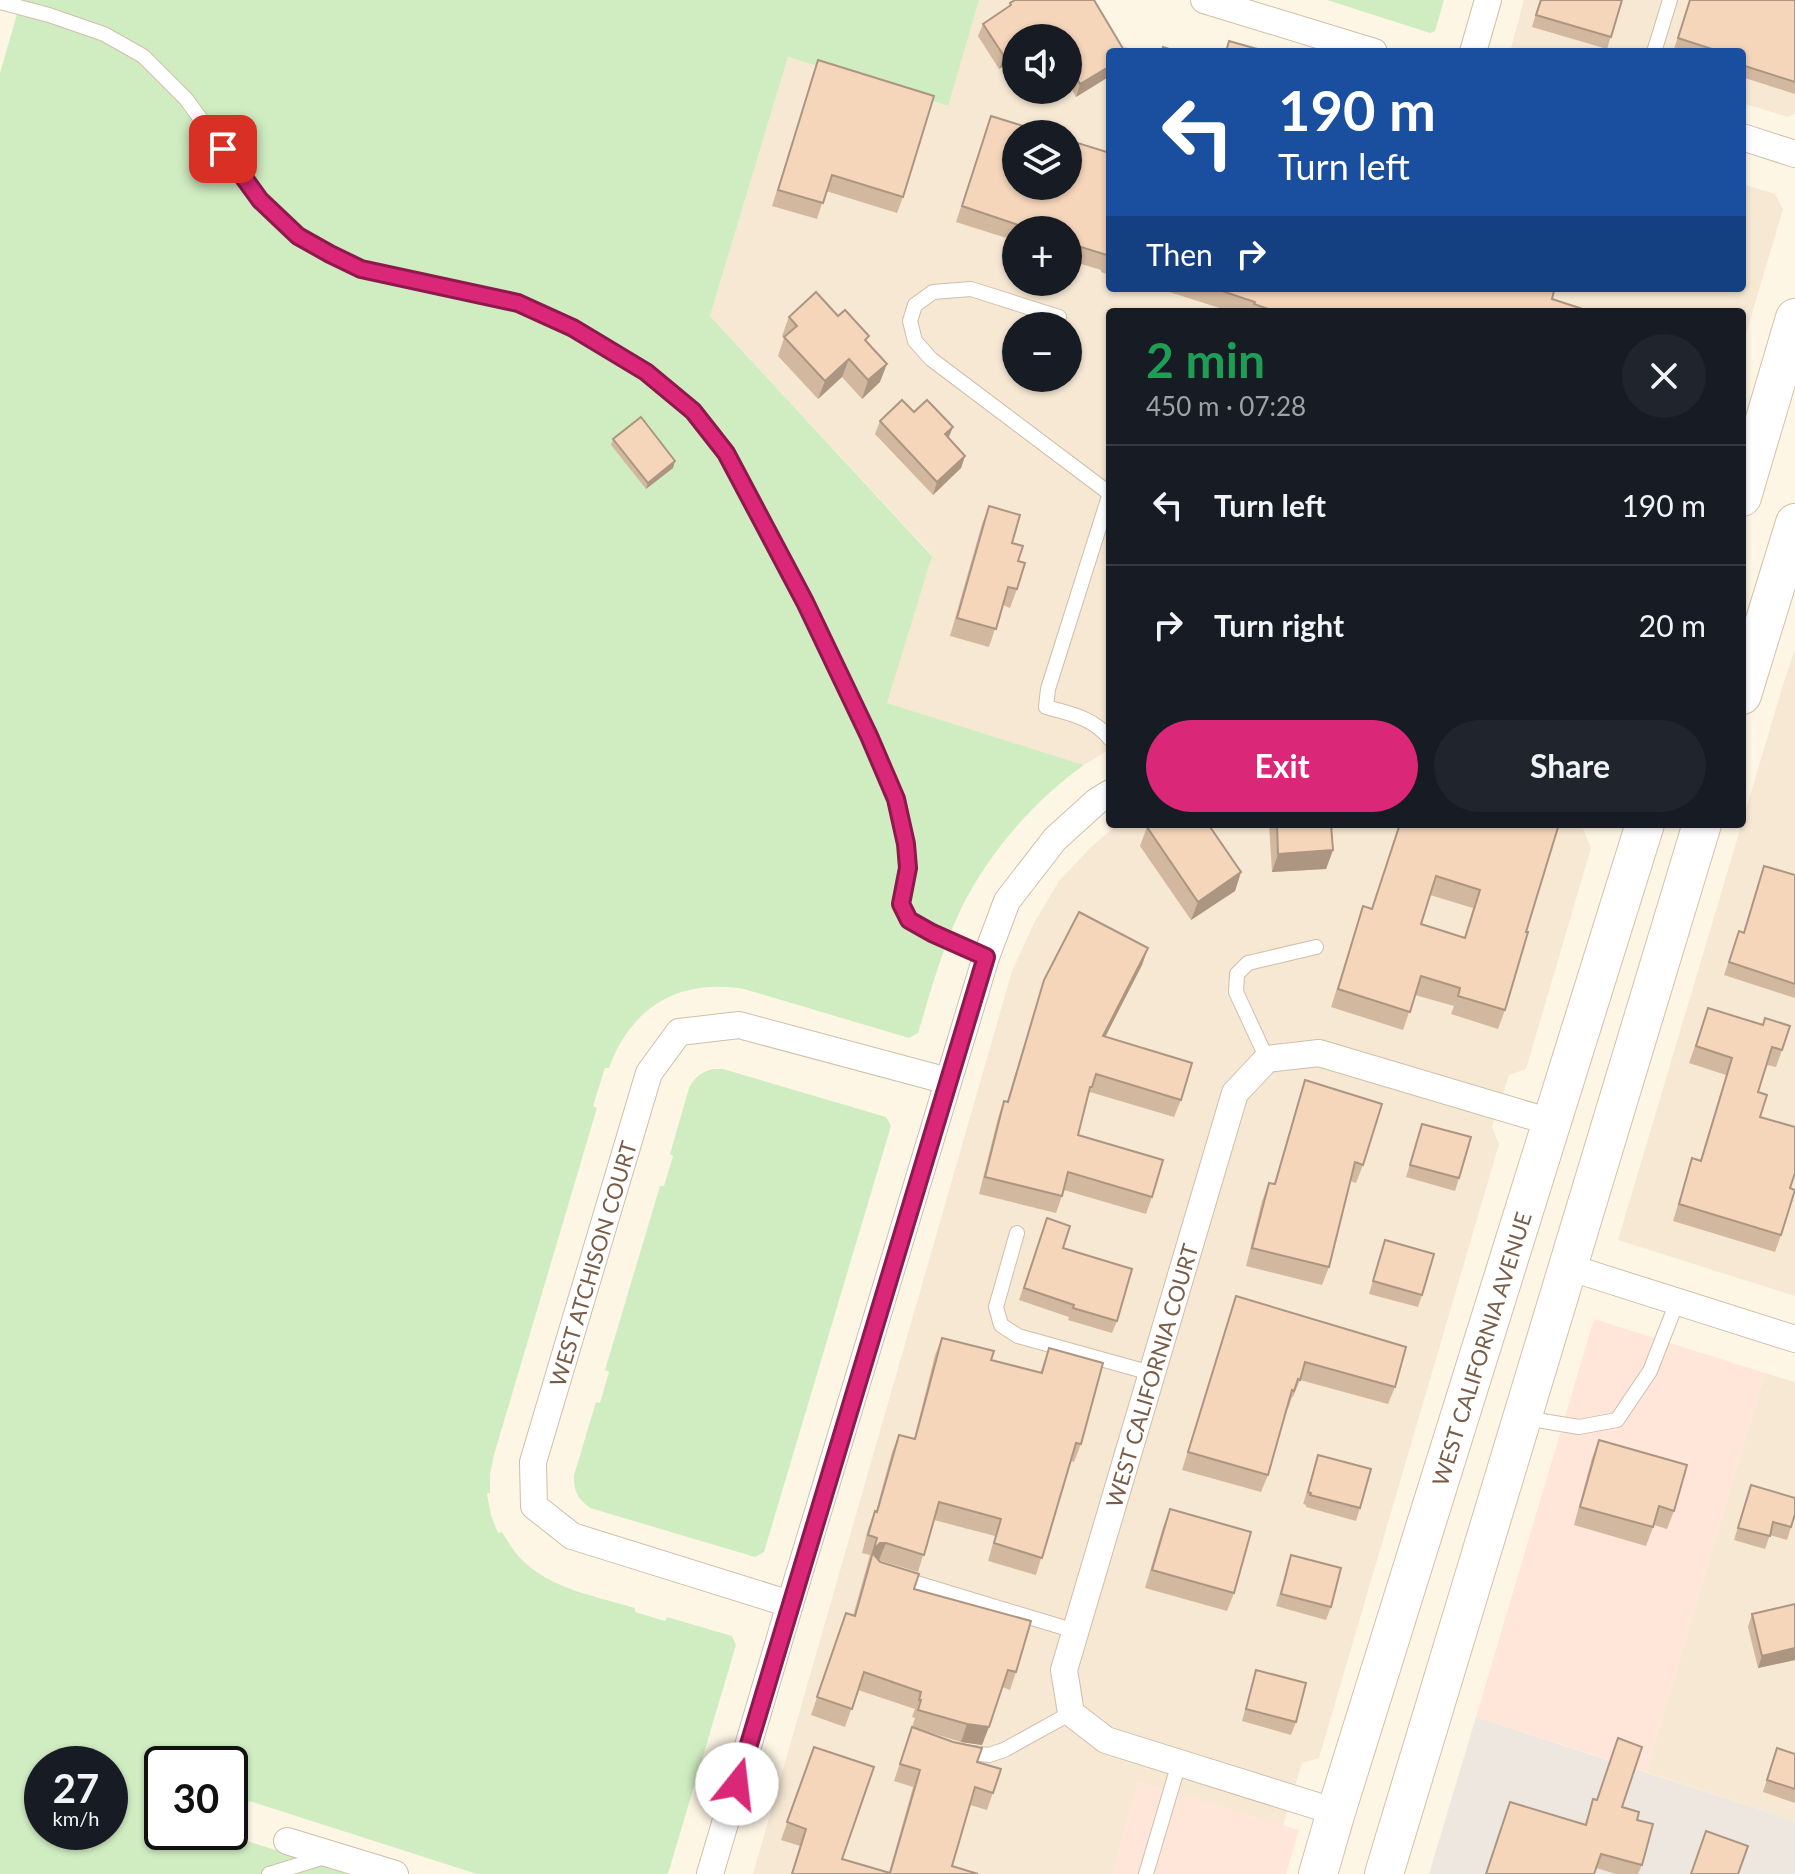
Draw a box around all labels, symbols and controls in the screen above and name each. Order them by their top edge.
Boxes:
map controls [1002,24,1082,392]
button: sound [1002,24,1082,104]
text: 190 m [1278,76,1436,143]
icon: left [1146,80,1250,184]
pin [189,115,257,183]
button: layers [1002,120,1082,200]
icon: arrive [201,127,245,171]
text: Turn left [1278,144,1410,188]
button: + [1002,216,1082,296]
icon: right [1229,232,1273,276]
text: Then [1146,236,1213,272]
button: − [1002,312,1082,392]
text: 2 min [1146,331,1265,388]
button: close [1622,334,1706,418]
text: 450 m · 07:28 [1146,390,1306,422]
icon: left [1146,483,1190,527]
text: Turn left [1214,487,1326,523]
text: 190 m [1621,487,1706,523]
icon: right [1146,603,1190,647]
text: Turn right [1214,607,1344,643]
text: 20 m [1639,607,1706,643]
button: Exit [1146,720,1418,812]
button: Share [1434,720,1706,812]
street label: WEST ATCHISON COURT [543,1138,642,1389]
street label: WEST CALIFORNIA AVENUE [1425,1208,1536,1489]
street label: WEST CALIFORNIA COURT [1099,1240,1203,1510]
position arrow [695,1742,779,1826]
speed limit sign: 30 [144,1746,248,1850]
text: 27 [53,1764,99,1812]
text: km/h [53,1806,99,1830]

